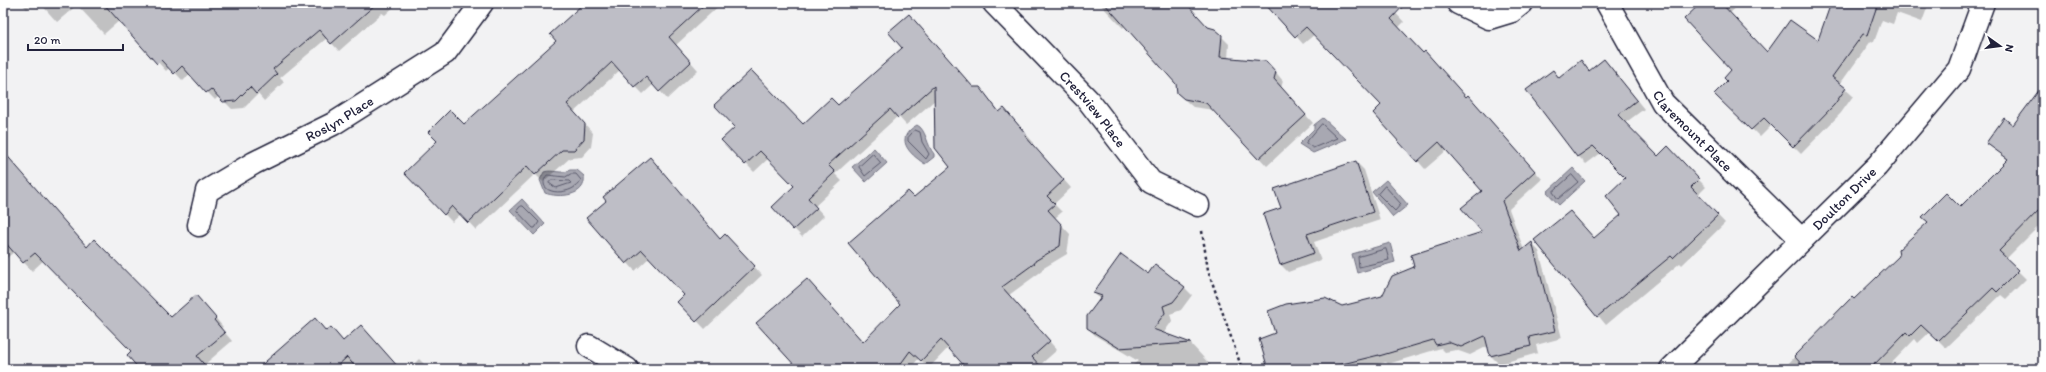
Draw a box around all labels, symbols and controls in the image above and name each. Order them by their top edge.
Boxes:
scale bar [28,26,123,52]
north arrow [1980,26,2020,66]
text: 20 m [34,33,61,47]
text: N [2002,43,2016,53]
street label: Crestview Place [1056,68,1129,151]
street label: Claremount Place [1649,87,1736,176]
street label: Roslyn Place [303,92,377,145]
street label: Doulton Drive [1809,163,1880,234]

